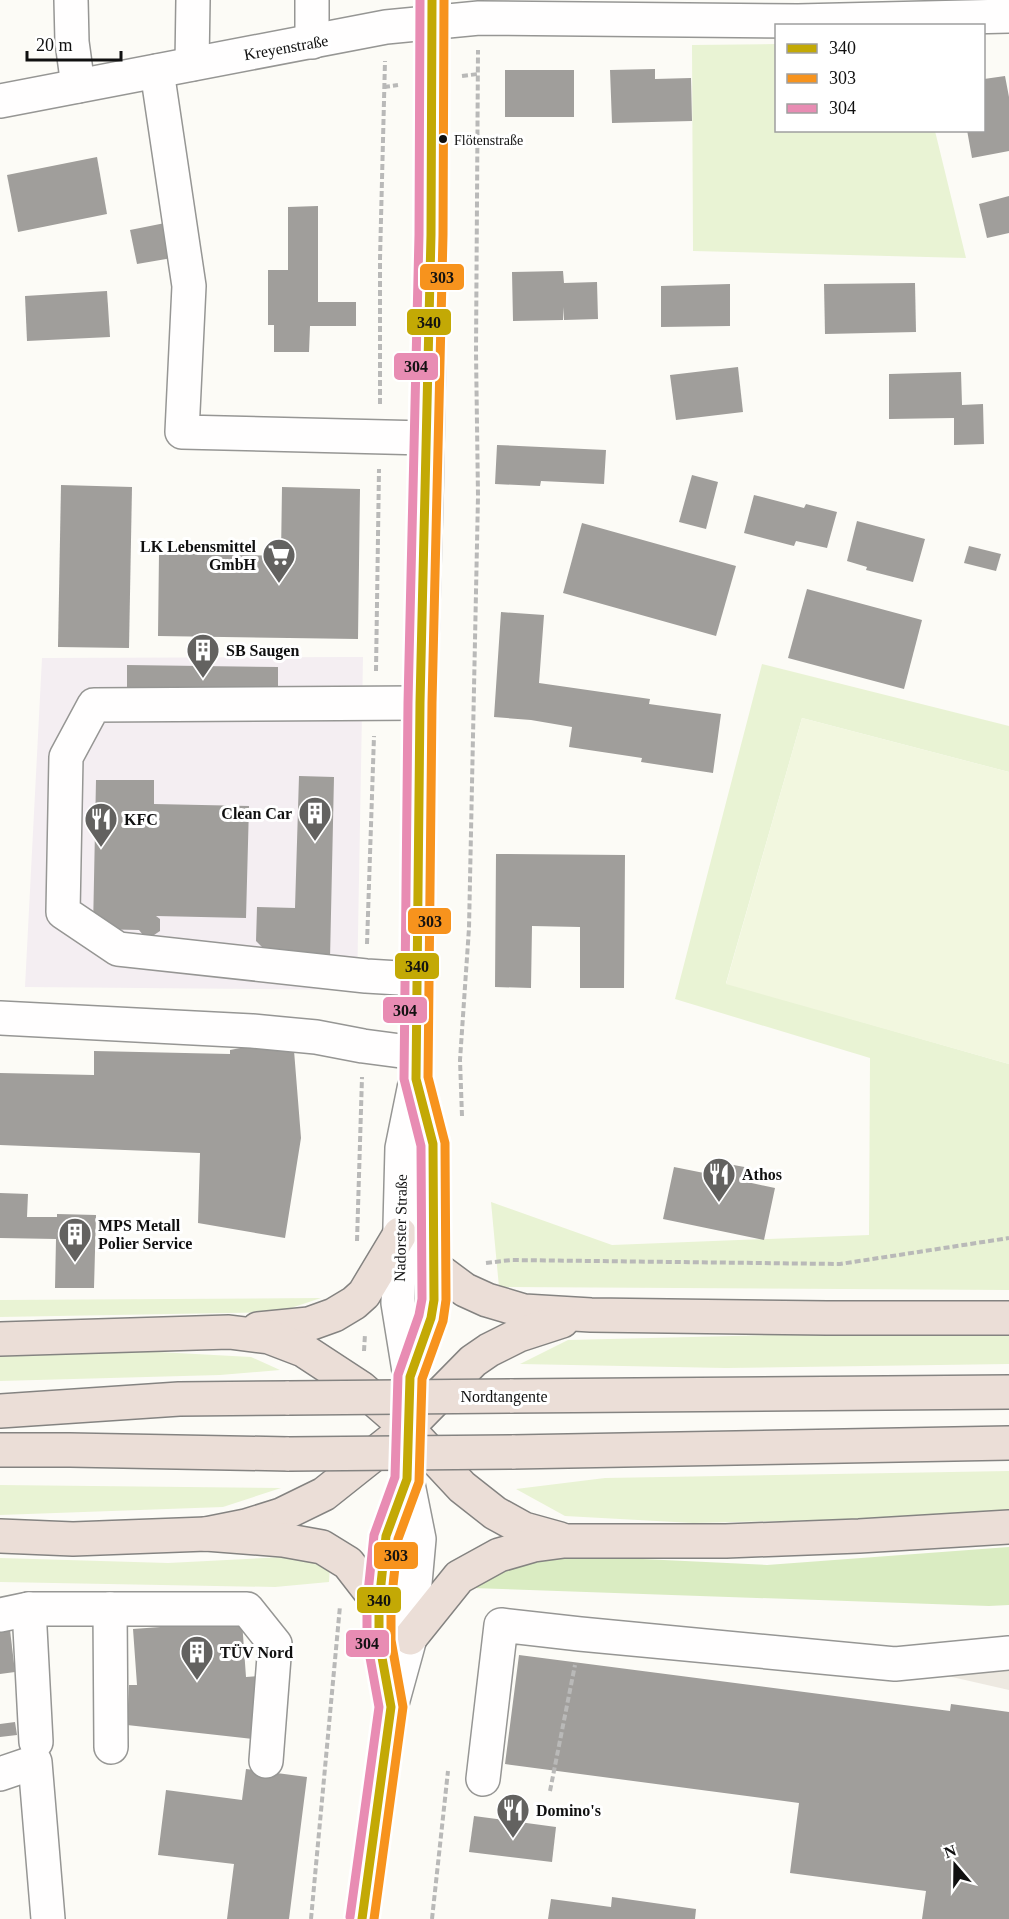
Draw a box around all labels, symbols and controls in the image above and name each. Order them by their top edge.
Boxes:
scale bar [27,24,122,62]
legend [775,24,985,132]
street label: Kreyenstraße [243,32,330,64]
text: 20 m [36,35,73,55]
text: 340 [829,38,856,58]
text: 303 [829,68,856,88]
text: 304 [829,98,856,118]
marker: Flötenstraße [437,133,449,145]
place label: Flötenstraße [454,133,523,148]
line badge: 303 [419,263,465,291]
text: 303 [430,269,454,286]
line badge: 340 [406,308,452,336]
text: 340 [417,314,441,331]
line badge: 304 [393,352,439,381]
text: 304 [404,358,428,375]
supermarket icon: LK Lebensmittel GmbH [261,537,297,584]
place label: LK Lebensmittel GmbH [140,538,257,573]
building icon: SB Saugen [185,632,221,679]
place label: SB Saugen [226,642,299,660]
building icon: Clean Car [297,795,333,842]
restaurant icon: KFC [83,801,119,848]
place label: Clean Car [221,805,292,822]
place label: KFC [124,811,158,828]
line badge: 303 [407,907,452,935]
text: 303 [418,913,442,930]
line badge: 340 [394,952,440,980]
text: 340 [405,958,429,975]
line badge: 304 [382,996,428,1024]
text: 304 [393,1002,417,1019]
restaurant icon: Athos [701,1156,737,1203]
place label: Athos [742,1166,782,1183]
street label: Nadorster Straße [391,1174,410,1282]
building icon: MPS Metall Polier Service [57,1216,93,1263]
place label: MPS Metall Polier Service [98,1217,192,1252]
street label: Nordtangente [460,1388,548,1406]
line badge: 303 [373,1541,419,1570]
text: 303 [384,1547,408,1564]
line badge: 340 [356,1586,402,1614]
text: 340 [367,1592,391,1609]
line badge: 304 [345,1629,390,1658]
building icon: TÜV Nord [179,1634,215,1681]
text: 304 [355,1635,379,1652]
place label: TÜV Nord [220,1644,293,1661]
restaurant icon: Domino's [495,1792,531,1839]
place label: Domino's [536,1802,601,1819]
north arrow [925,1835,985,1895]
text: N [942,1841,959,1861]

